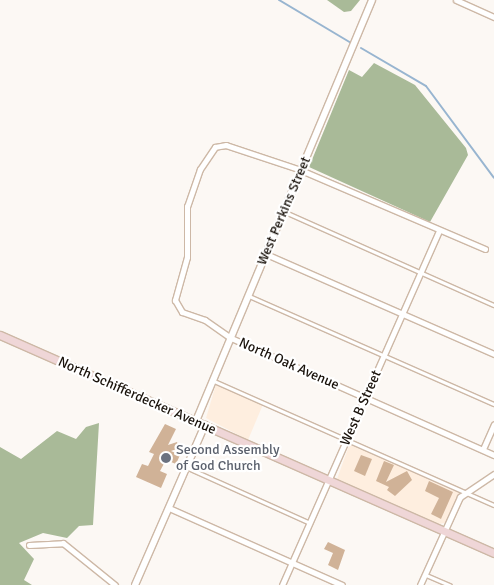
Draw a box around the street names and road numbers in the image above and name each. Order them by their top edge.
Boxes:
street label: West Perkins Street [254,154,314,268]
street label: North Oak Avenue [236,334,342,394]
street label: North Schifferdecker Avenue [55,354,219,438]
street label: West B Street [337,368,385,448]

